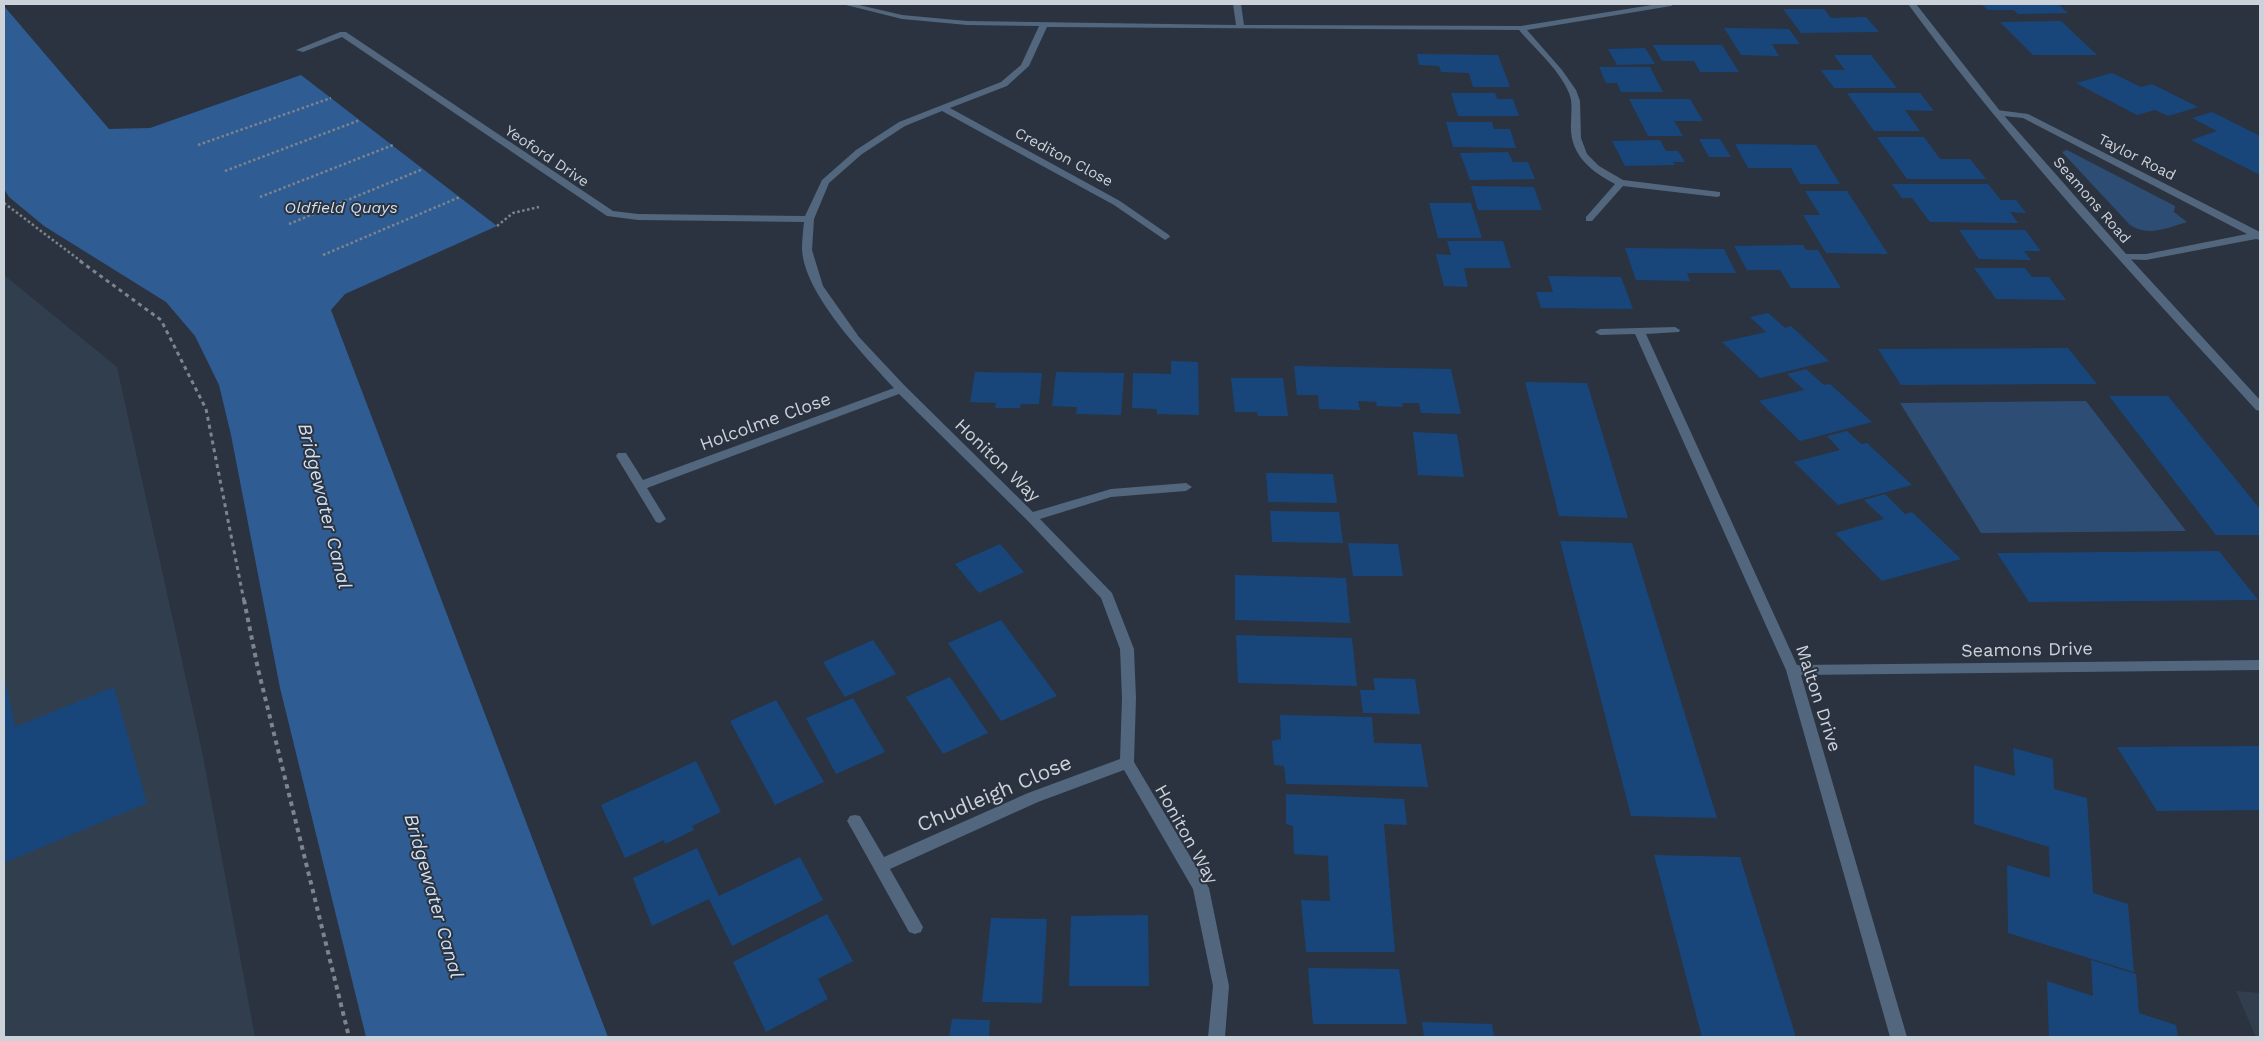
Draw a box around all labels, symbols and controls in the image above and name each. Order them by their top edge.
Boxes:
street label: Yeoford Drive [502,121,592,191]
street label: Crediton Close [1012,124,1116,190]
street label: Taylor Road [2095,130,2179,184]
street label: Seamons Road [2049,153,2135,247]
water label: Oldfield Quays [284,198,398,217]
street label: Holcolme Close [697,388,833,454]
street label: Honiton Way [951,414,1046,506]
water label: Bridgewater Canal [293,421,357,592]
street label: Seamons Drive [1961,637,2093,661]
street label: Malton Drive [1792,642,1846,754]
street label: Chudleigh Close [913,749,1075,837]
street label: Honiton Way [1151,781,1223,888]
water label: Bridgewater Canal [399,811,469,981]

